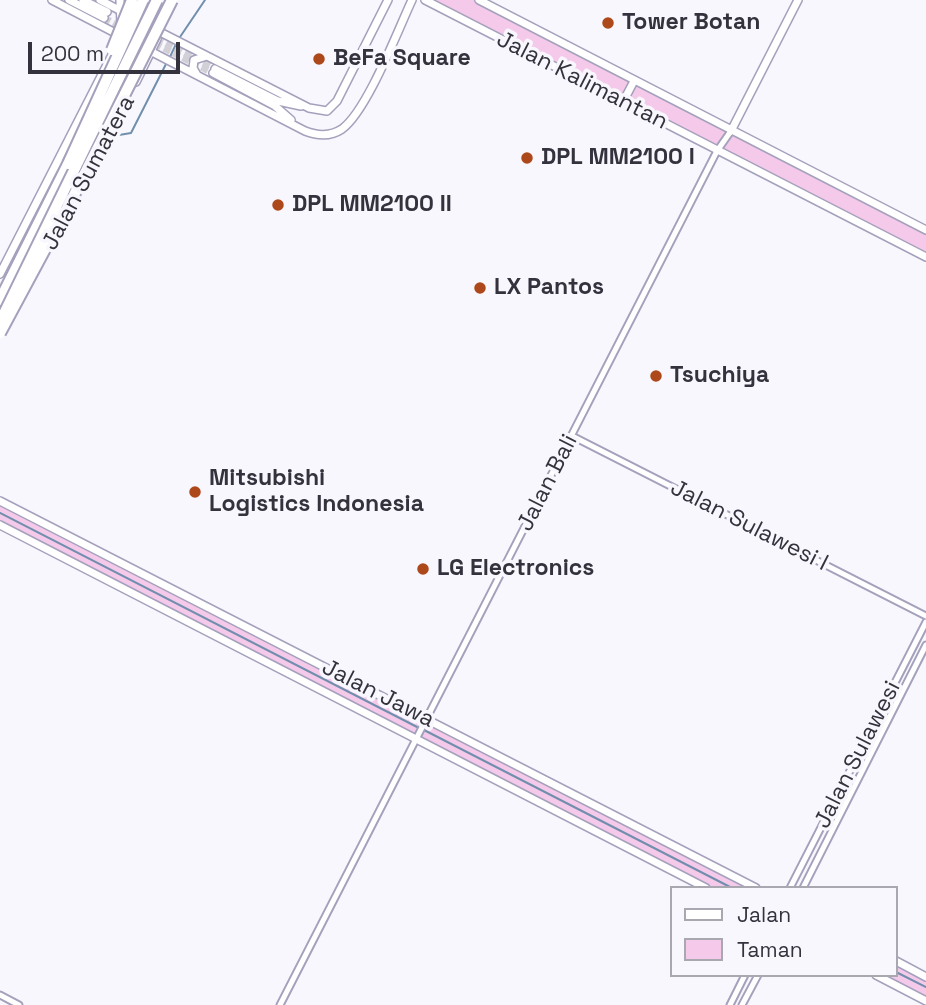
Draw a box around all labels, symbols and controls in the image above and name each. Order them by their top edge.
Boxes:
place label: Tower Botan [622,9,761,37]
marker: Tower Botan [600,15,616,31]
street label: Jalan Kalimantan [492,26,672,136]
scale bar [32,28,184,72]
text: 200 m [41,40,104,67]
place label: BeFa Square [333,45,471,73]
marker: BeFa Square [311,51,327,67]
street label: Jalan Sumatera [37,91,141,255]
place label: DPL MM2100 I [541,144,695,172]
marker: DPL MM2100 I [519,150,535,166]
place label: DPL MM2100 II [292,191,452,219]
marker: DPL MM2100 II [270,197,286,213]
place label: LX Pantos [494,274,604,302]
marker: LX Pantos [472,280,488,296]
place label: Tsuchiya [670,362,769,390]
marker: Tsuchiya [648,368,664,384]
street label: Jalan Bali [512,430,584,536]
place label: Mitsubishi Logistics Indonesia [209,465,424,519]
street label: Jalan Sulawesi I [666,474,832,578]
marker: Mitsubishi Logistics Indonesia [187,484,203,500]
place label: LG Electronics [437,555,594,583]
marker: LG Electronics [415,561,431,577]
street label: Jalan Jawa [317,654,439,734]
street label: Jalan Sulawesi [809,677,907,833]
legend [670,886,898,977]
text: Jalan [737,901,791,928]
text: Taman [737,936,803,963]

